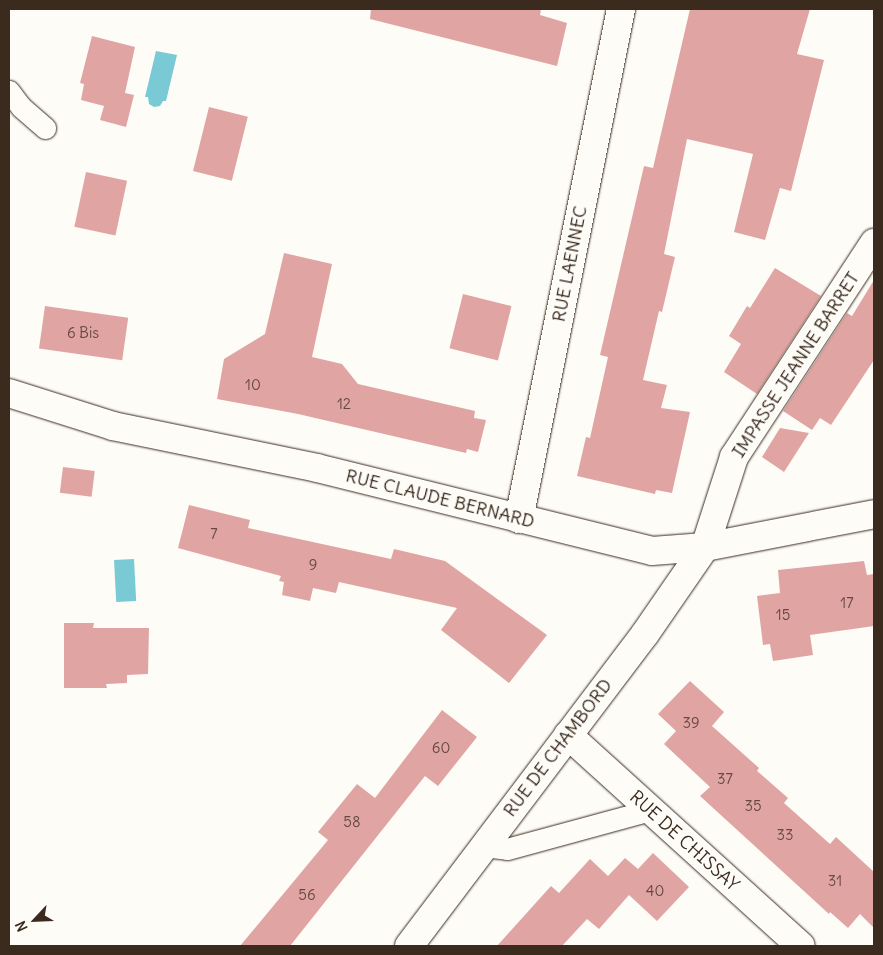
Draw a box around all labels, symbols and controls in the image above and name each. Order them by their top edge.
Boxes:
street label: RUE LAENNEC [548,204,592,324]
street label: IMPASSE JEANNE BARRET [728,268,864,462]
house number: 6 Bis [67,324,99,342]
house number: 10 [245,376,261,394]
house number: 12 [337,395,351,413]
street label: RUE CLAUDE BERNARD [343,465,537,533]
house number: 7 [210,525,218,543]
house number: 9 [309,556,317,574]
house number: 17 [840,594,854,612]
house number: 15 [776,606,790,624]
street label: RUE DE CHAMBORD [499,675,617,821]
house number: 39 [682,714,700,732]
house number: 60 [432,739,450,757]
house number: 37 [717,770,733,788]
street label: RUE DE CHISSAY [625,786,743,896]
house number: 35 [744,797,762,815]
house number: 58 [343,813,361,831]
house number: 33 [776,826,794,844]
house number: 31 [828,872,842,890]
house number: 40 [646,882,664,900]
house number: 56 [298,886,316,904]
north arrow [10,895,60,945]
text: N [11,918,32,935]

